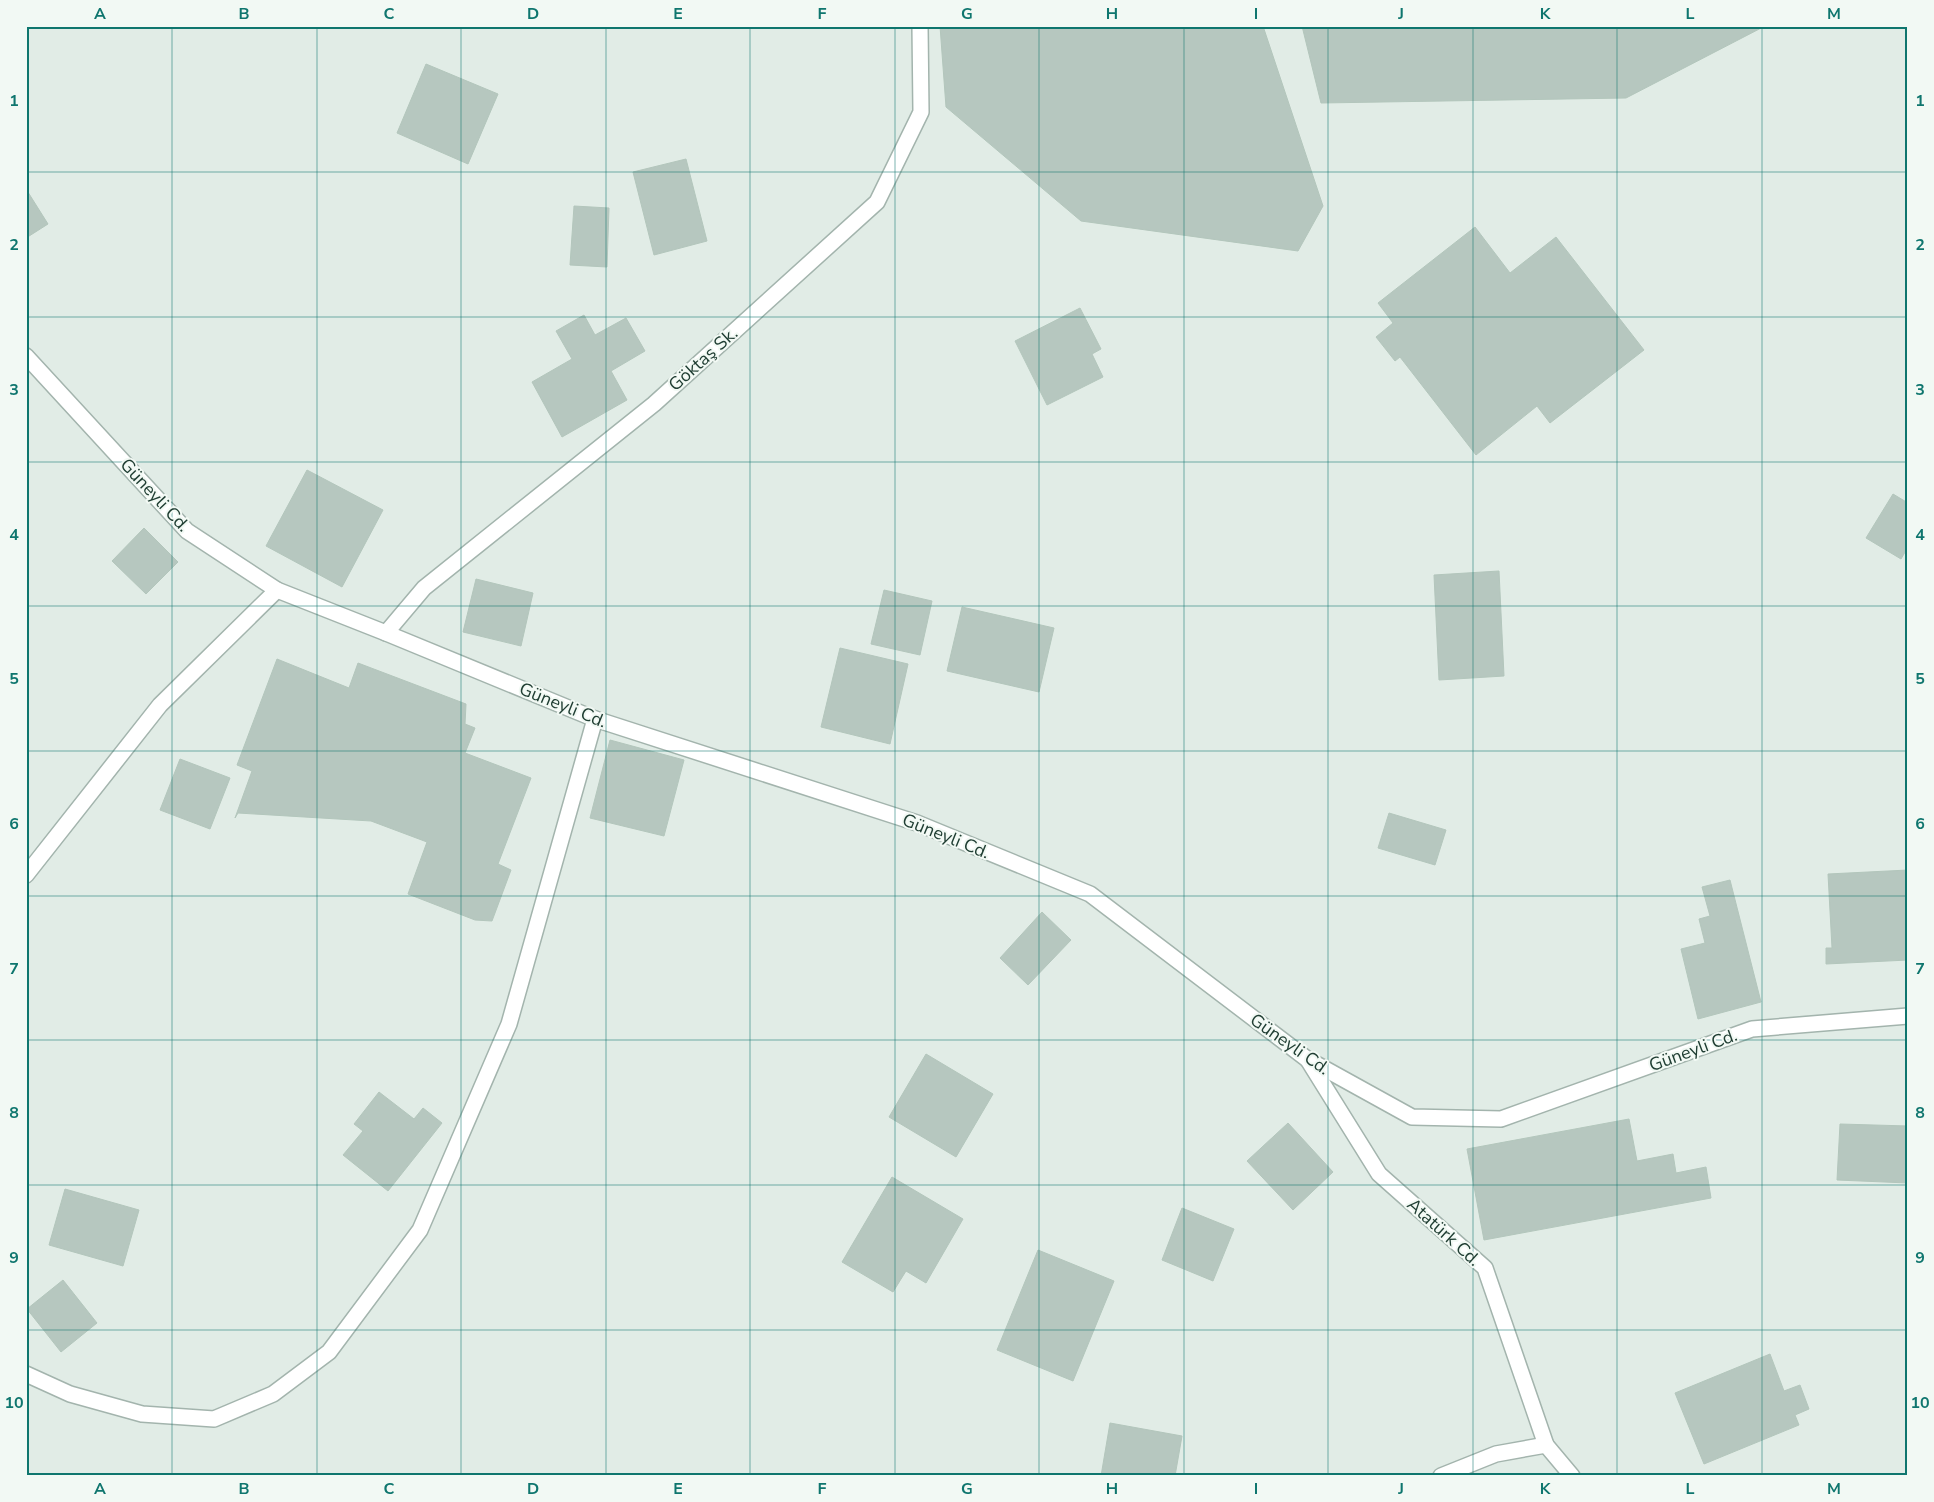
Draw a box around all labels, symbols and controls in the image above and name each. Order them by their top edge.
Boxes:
text: A [94,3,106,25]
text: B [238,3,250,25]
text: C [384,3,395,25]
text: D [527,3,539,25]
text: E [673,3,683,25]
text: F [818,3,827,25]
text: G [961,3,973,25]
text: H [1106,3,1118,25]
text: I [1254,3,1258,25]
text: J [1397,3,1404,25]
text: K [1540,3,1552,25]
text: L [1686,3,1695,25]
text: M [1827,3,1841,25]
text: 1 [9,90,19,112]
text: 1 [1915,90,1925,112]
text: 2 [9,234,19,256]
text: 2 [1915,234,1925,256]
street label: Göktaş Sk. [663,322,743,396]
text: 3 [9,379,19,401]
text: 3 [1915,379,1925,401]
street label: Güneyli Cd. [115,453,195,537]
text: 4 [9,524,19,546]
text: 4 [1915,524,1925,546]
text: 5 [9,668,19,690]
text: 5 [1915,668,1925,690]
street label: Güneyli Cd. [516,677,610,733]
street label: Güneyli Cd. [899,808,993,864]
text: 6 [9,813,19,835]
text: 6 [1915,813,1925,835]
text: 7 [9,958,19,980]
text: 7 [1915,958,1925,980]
street label: Güneyli Cd. [1245,1008,1335,1080]
street label: Güneyli Cd. [1646,1023,1740,1077]
text: 8 [9,1102,19,1124]
text: 8 [1915,1102,1925,1124]
street label: Atatürk Cd. [1402,1193,1486,1271]
text: 9 [9,1247,19,1269]
text: 9 [1915,1247,1925,1269]
text: 10 [4,1392,24,1414]
text: 10 [1910,1392,1930,1414]
text: A [94,1478,106,1500]
text: B [238,1478,250,1500]
text: C [384,1478,395,1500]
text: D [527,1478,539,1500]
text: E [673,1478,683,1500]
text: F [818,1478,827,1500]
text: G [961,1478,973,1500]
text: H [1106,1478,1118,1500]
text: I [1254,1478,1258,1500]
text: J [1397,1478,1404,1500]
text: K [1540,1478,1552,1500]
text: L [1686,1478,1695,1500]
text: M [1827,1478,1841,1500]

